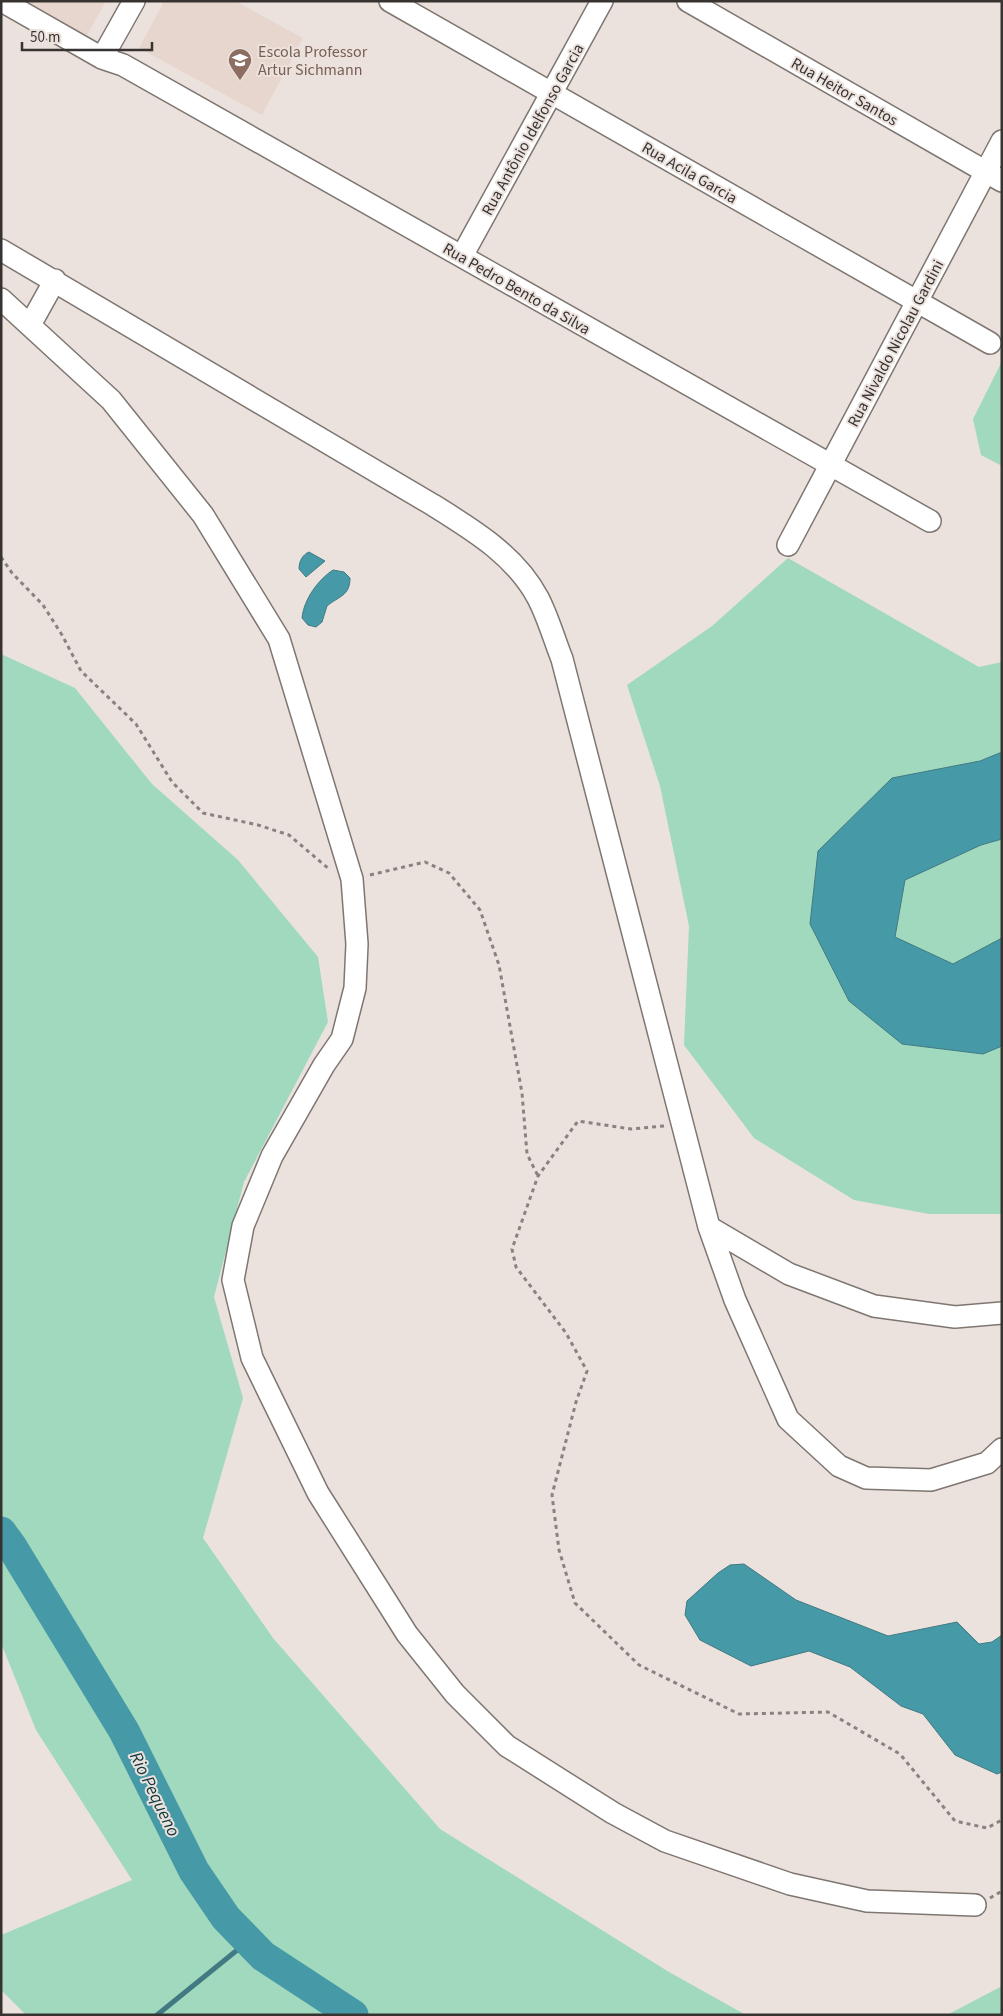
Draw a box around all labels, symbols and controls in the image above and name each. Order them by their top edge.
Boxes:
scale bar [22,20,152,52]
text: 50 m [30,27,60,48]
street label: Rua Antônio Idelfonso Garcia [476,40,589,219]
place label: Escola Professor Artur Sichmann [258,41,368,81]
school or university icon: Escola Professor Artur Sichmann [227,47,253,81]
street label: Rua Heitor Santos [787,52,902,132]
street label: Rua Acila Garcia [638,137,741,209]
street label: Rua Pedro Bento da Silva [439,238,594,340]
street label: Rua Nivaldo Nicolau Gardini [842,256,949,431]
water label: Rio Pequeno [123,1748,186,1841]

